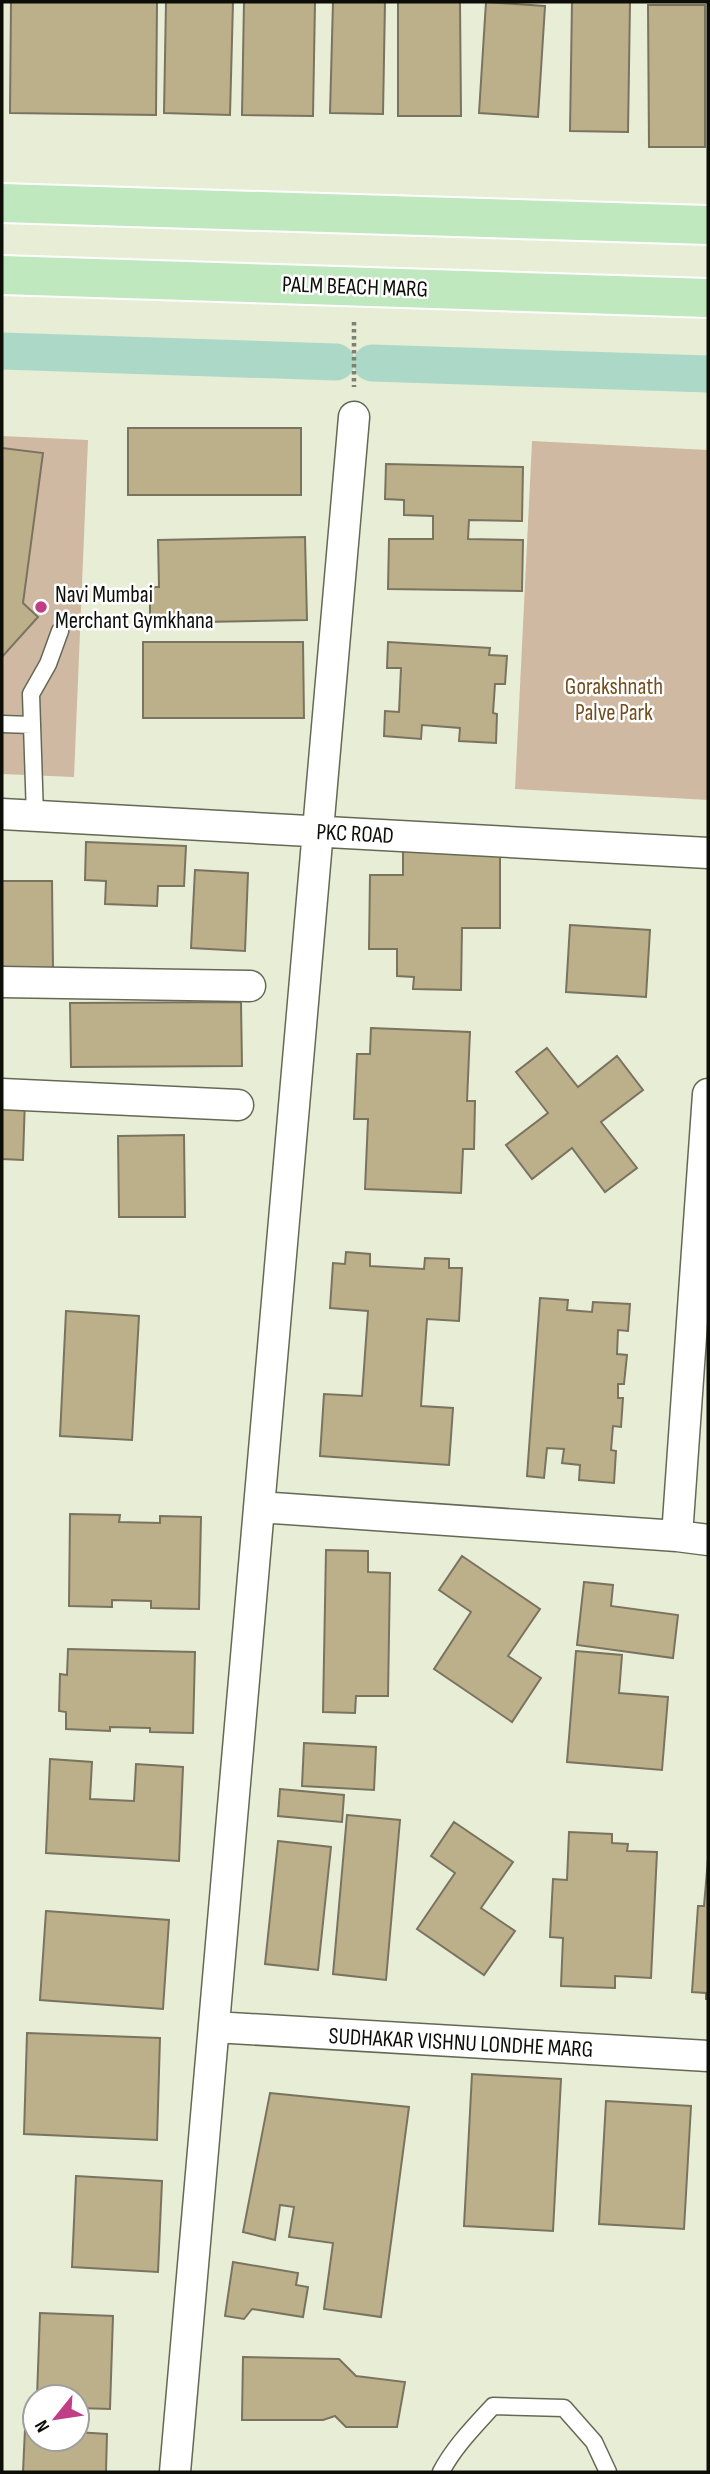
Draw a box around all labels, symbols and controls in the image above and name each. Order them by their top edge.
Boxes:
street label: PALM BEACH MARG [282,270,428,304]
place label: Navi Mumbai Merchant Gymkhana [55,581,214,635]
marker: Navi Mumbai Merchant Gymkhana [33,599,49,615]
park label: Gorakshnath Palve Park [565,673,663,727]
street label: PKC ROAD [316,818,394,850]
street label: SUDHAKAR VISHNU LONDHE MARG [328,2022,594,2064]
north arrow [21,2383,91,2453]
text: N [30,2416,55,2436]

